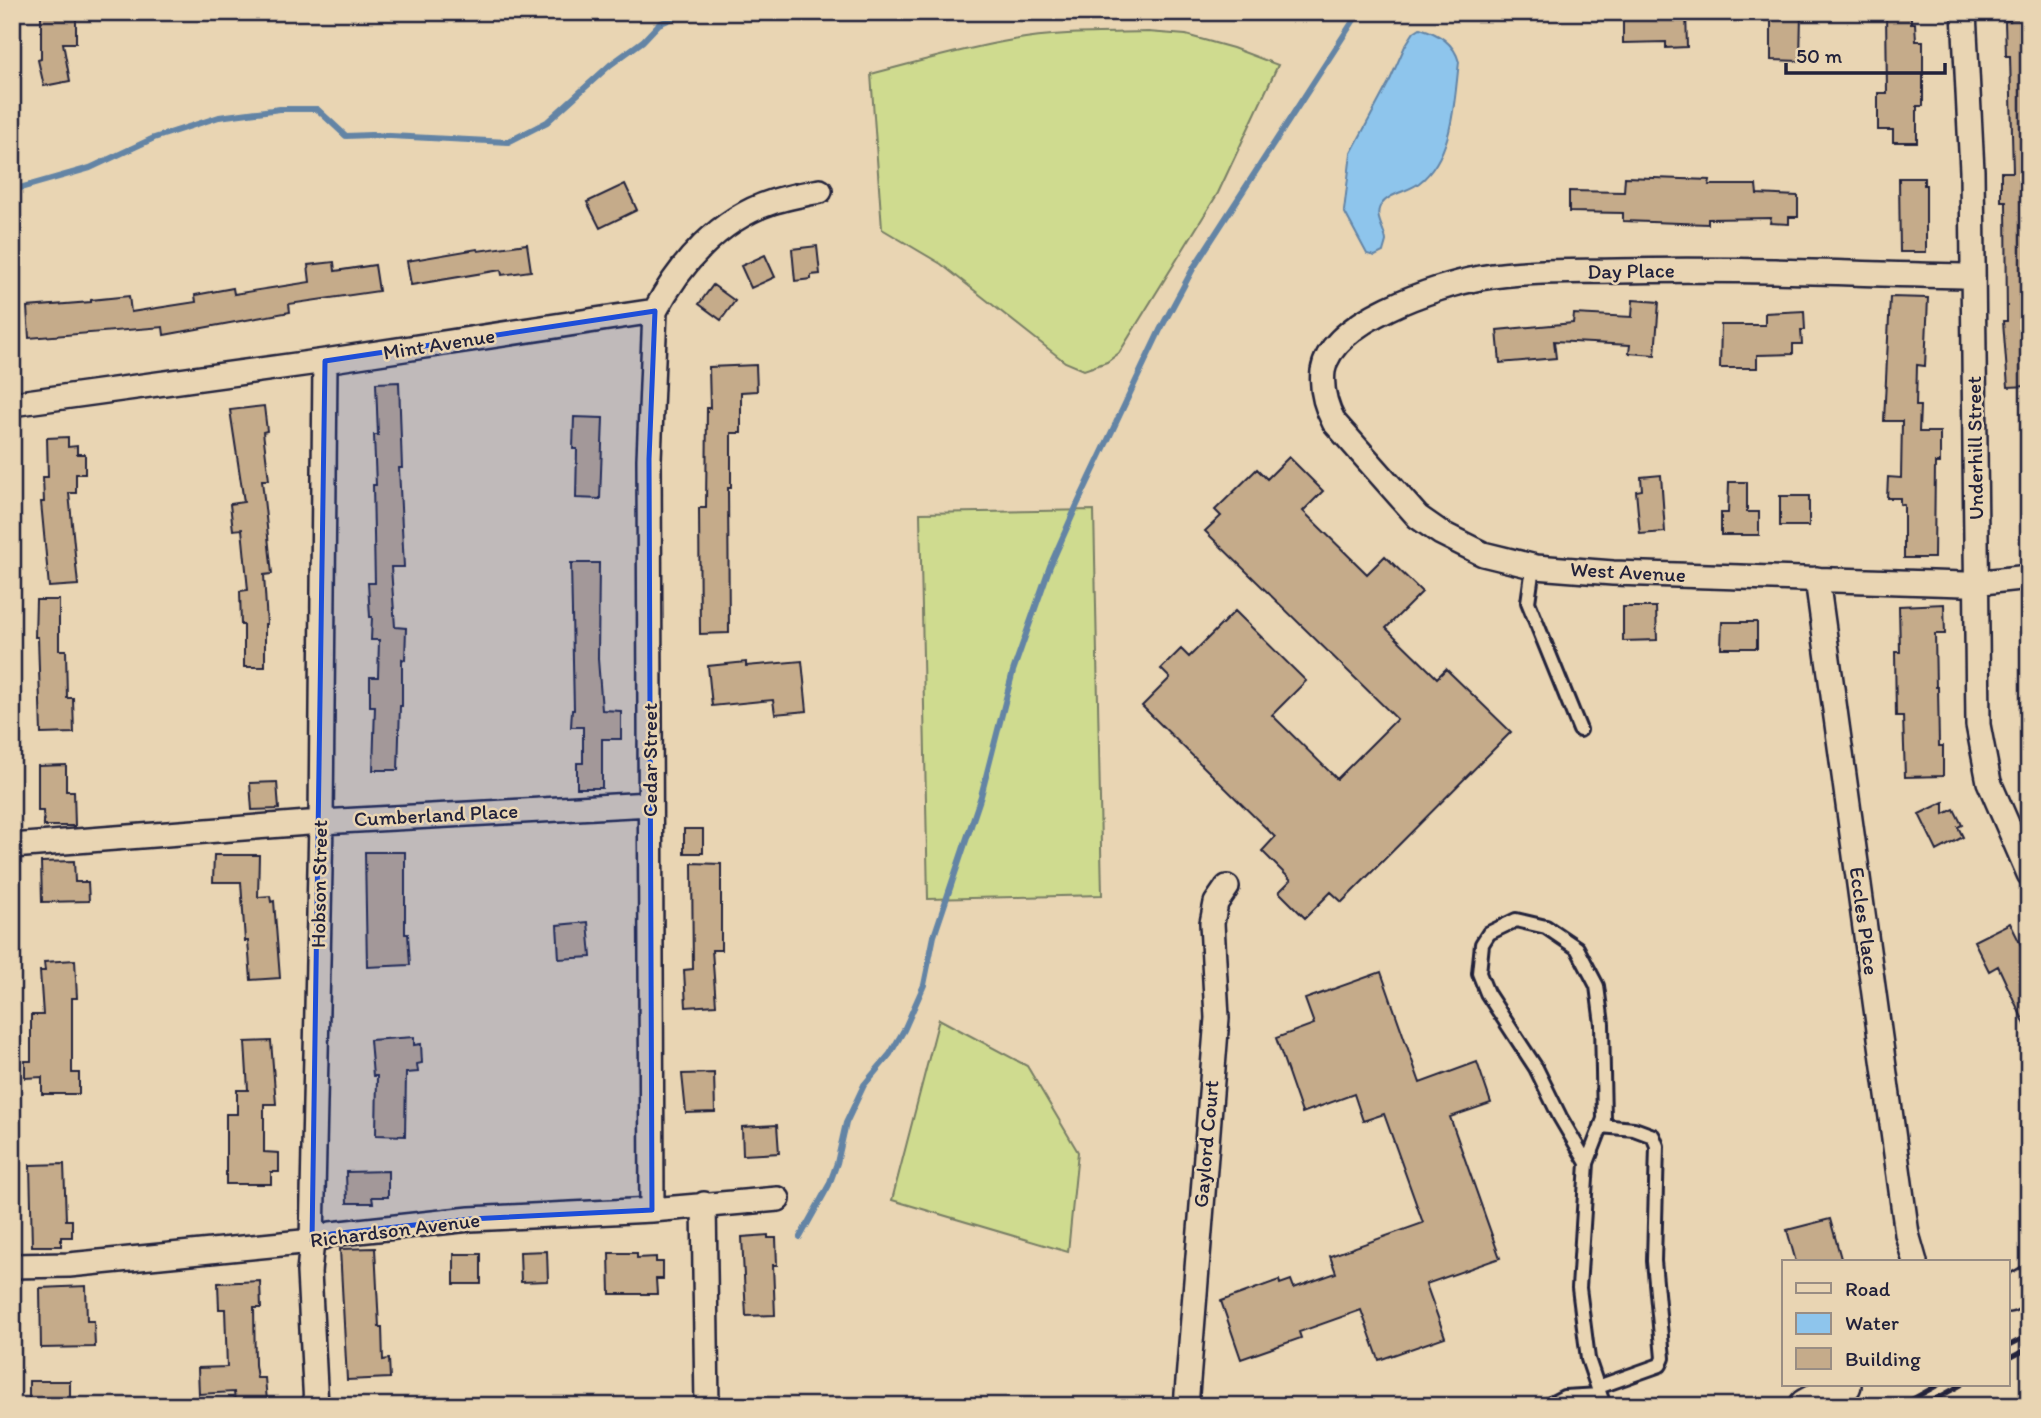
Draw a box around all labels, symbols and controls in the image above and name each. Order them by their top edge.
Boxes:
scale bar [1786,32,1945,76]
text: 50 m [1796,43,1843,68]
street label: Day Place [1587,257,1675,284]
street label: Mint Avenue [381,322,497,365]
street label: Underhill Street [1961,376,1988,520]
street label: West Avenue [1570,556,1687,587]
street label: Cedar Street [637,703,662,817]
street label: Cumberland Place [353,798,519,831]
street label: Hobson Street [305,819,332,948]
street label: Eccles Place [1845,865,1884,977]
street label: Gaylord Court [1187,1079,1224,1209]
street label: Richardson Avenue [308,1207,481,1252]
legend [1782,1260,2010,1386]
text: Road [1845,1276,1891,1301]
text: Water [1845,1310,1899,1335]
text: Building [1845,1346,1921,1371]

